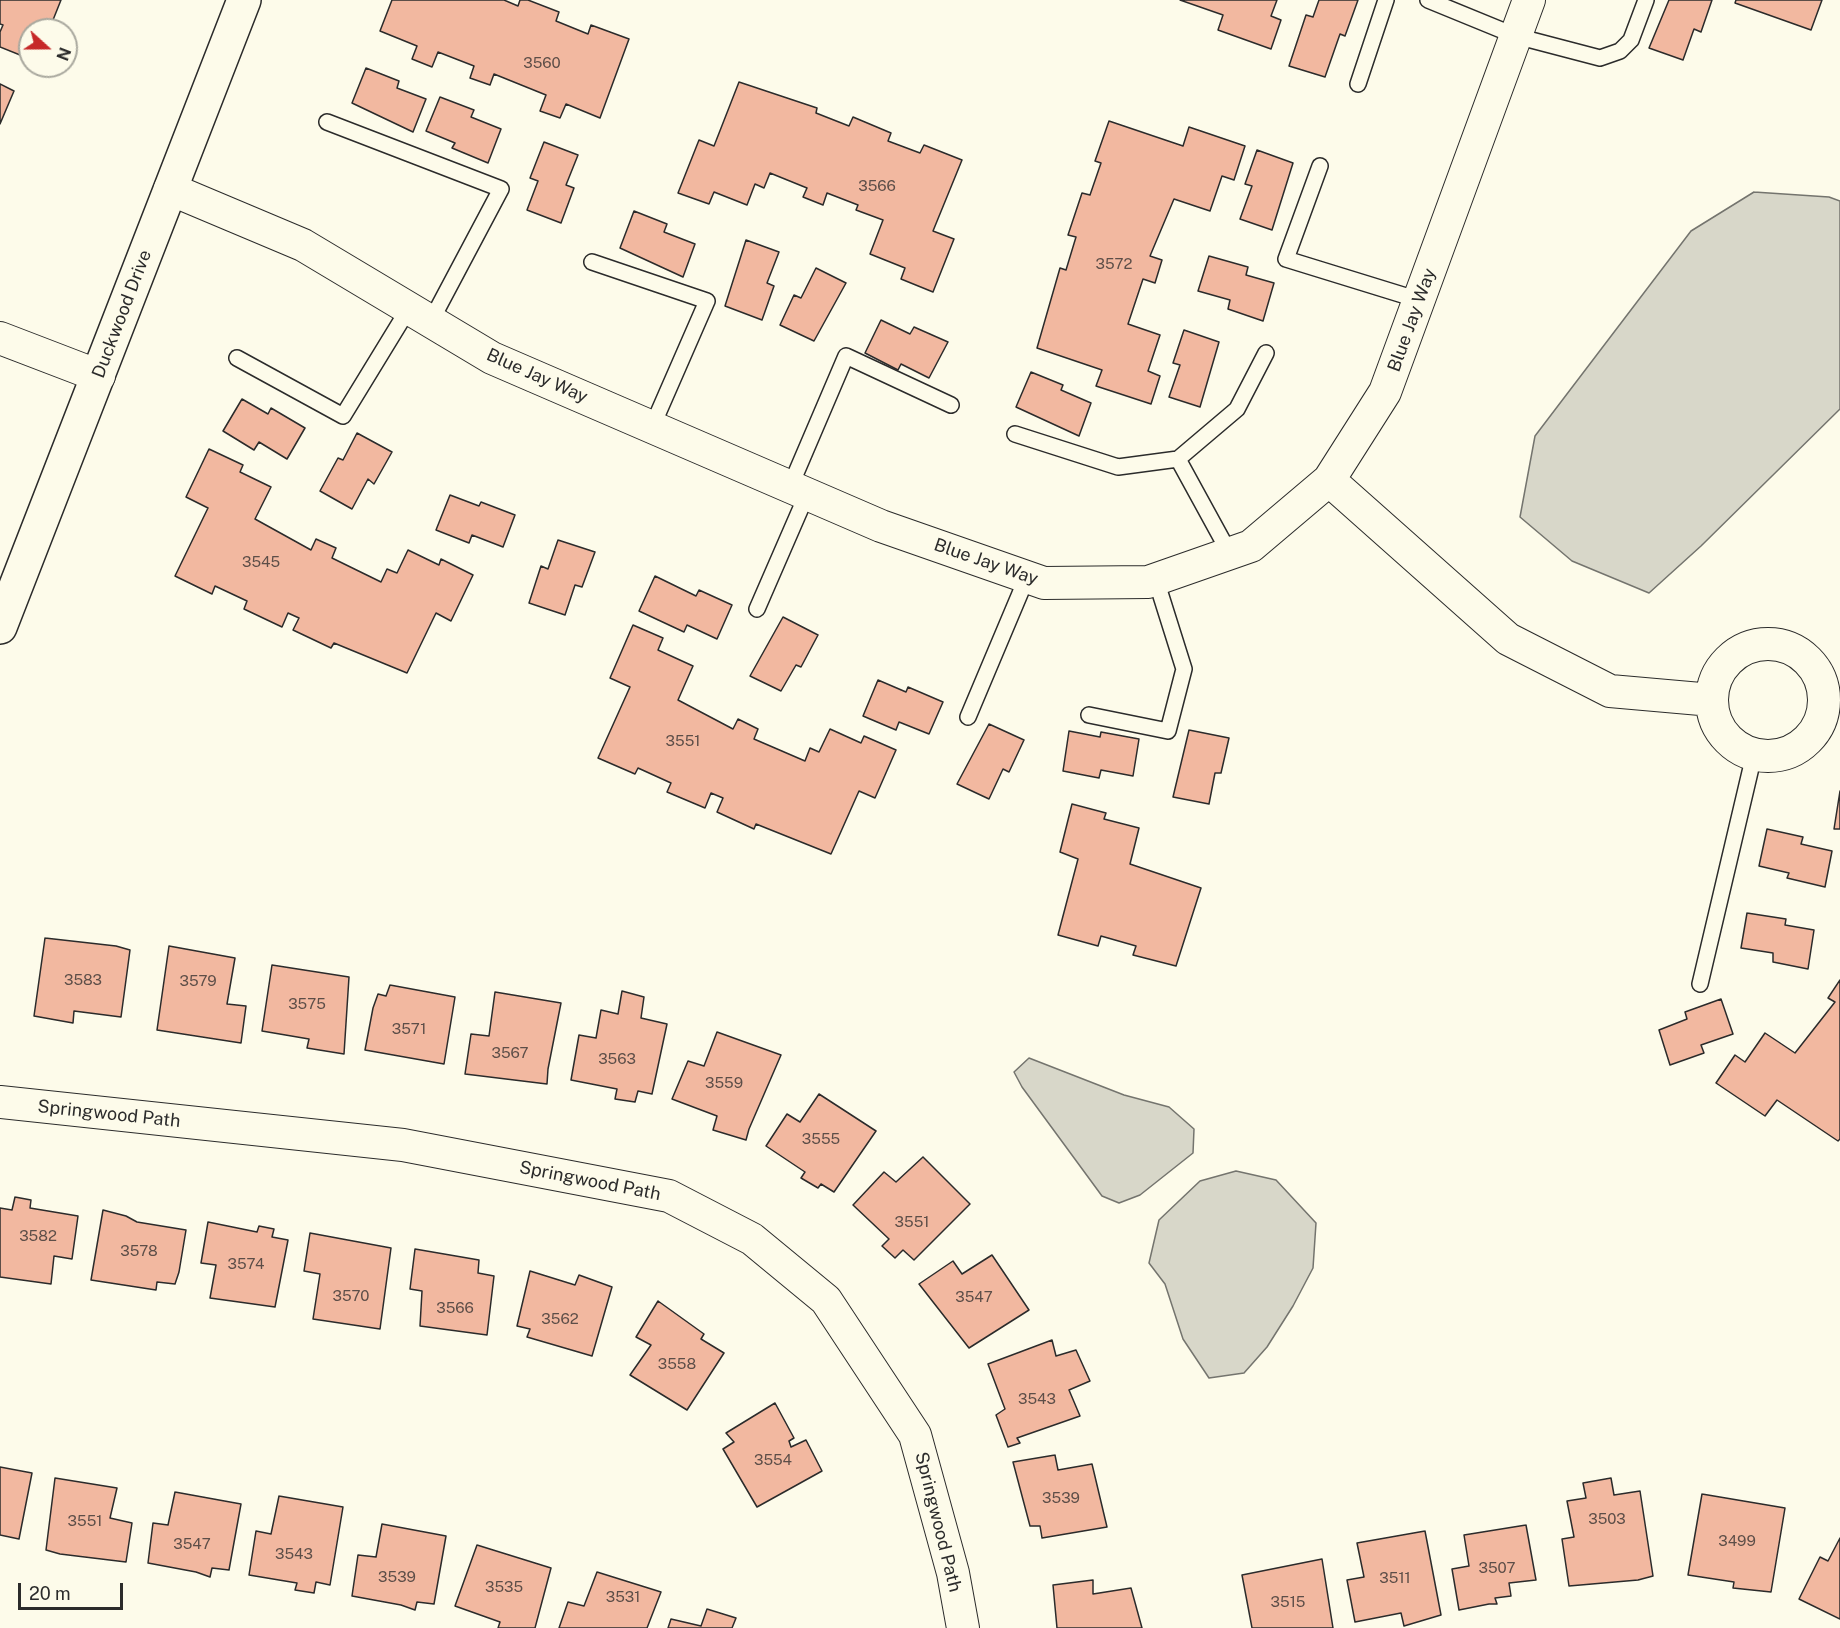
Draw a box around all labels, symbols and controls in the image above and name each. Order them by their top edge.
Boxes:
north arrow [18,18,78,78]
text: N [52,45,75,63]
house number: 3560 [523,54,561,72]
house number: 3566 [858,177,896,195]
street label: Duckwood Drive [88,247,156,381]
house number: 3572 [1095,255,1133,273]
street label: Blue Jay Way [1383,265,1441,375]
street label: Blue Jay Way [483,344,591,408]
street label: Blue Jay Way [931,534,1041,590]
house number: 3545 [242,553,280,571]
house number: 3551 [666,732,700,750]
house number: 3583 [64,971,102,989]
house number: 3579 [179,972,217,990]
house number: 3575 [288,995,326,1013]
house number: 3571 [392,1020,426,1038]
house number: 3567 [491,1044,529,1062]
house number: 3563 [598,1050,636,1068]
house number: 3559 [705,1074,743,1092]
street label: Springwood Path [36,1096,182,1132]
house number: 3555 [802,1130,840,1148]
street label: Springwood Path [517,1157,663,1205]
house number: 3551 [895,1213,929,1231]
house number: 3582 [19,1227,57,1245]
house number: 3578 [120,1242,158,1260]
house number: 3574 [227,1255,265,1273]
house number: 3570 [333,1287,369,1305]
house number: 3547 [955,1288,993,1306]
house number: 3566 [436,1299,474,1317]
house number: 3562 [541,1310,579,1328]
house number: 3558 [658,1355,696,1373]
house number: 3543 [1018,1390,1056,1408]
street label: Springwood Path [910,1450,966,1594]
house number: 3554 [754,1451,792,1469]
house number: 3539 [1042,1489,1080,1507]
house number: 3503 [1588,1510,1626,1528]
house number: 3551 [68,1512,102,1530]
house number: 3499 [1718,1532,1756,1550]
house number: 3547 [173,1535,211,1553]
house number: 3543 [275,1545,313,1563]
house number: 3507 [1479,1559,1515,1577]
house number: 3539 [378,1568,416,1586]
house number: 3511 [1379,1569,1411,1587]
scale bar [21,1571,126,1609]
house number: 3535 [485,1578,523,1596]
text: 20 m [29,1583,71,1604]
house number: 3531 [606,1588,640,1606]
house number: 3515 [1271,1593,1305,1611]

